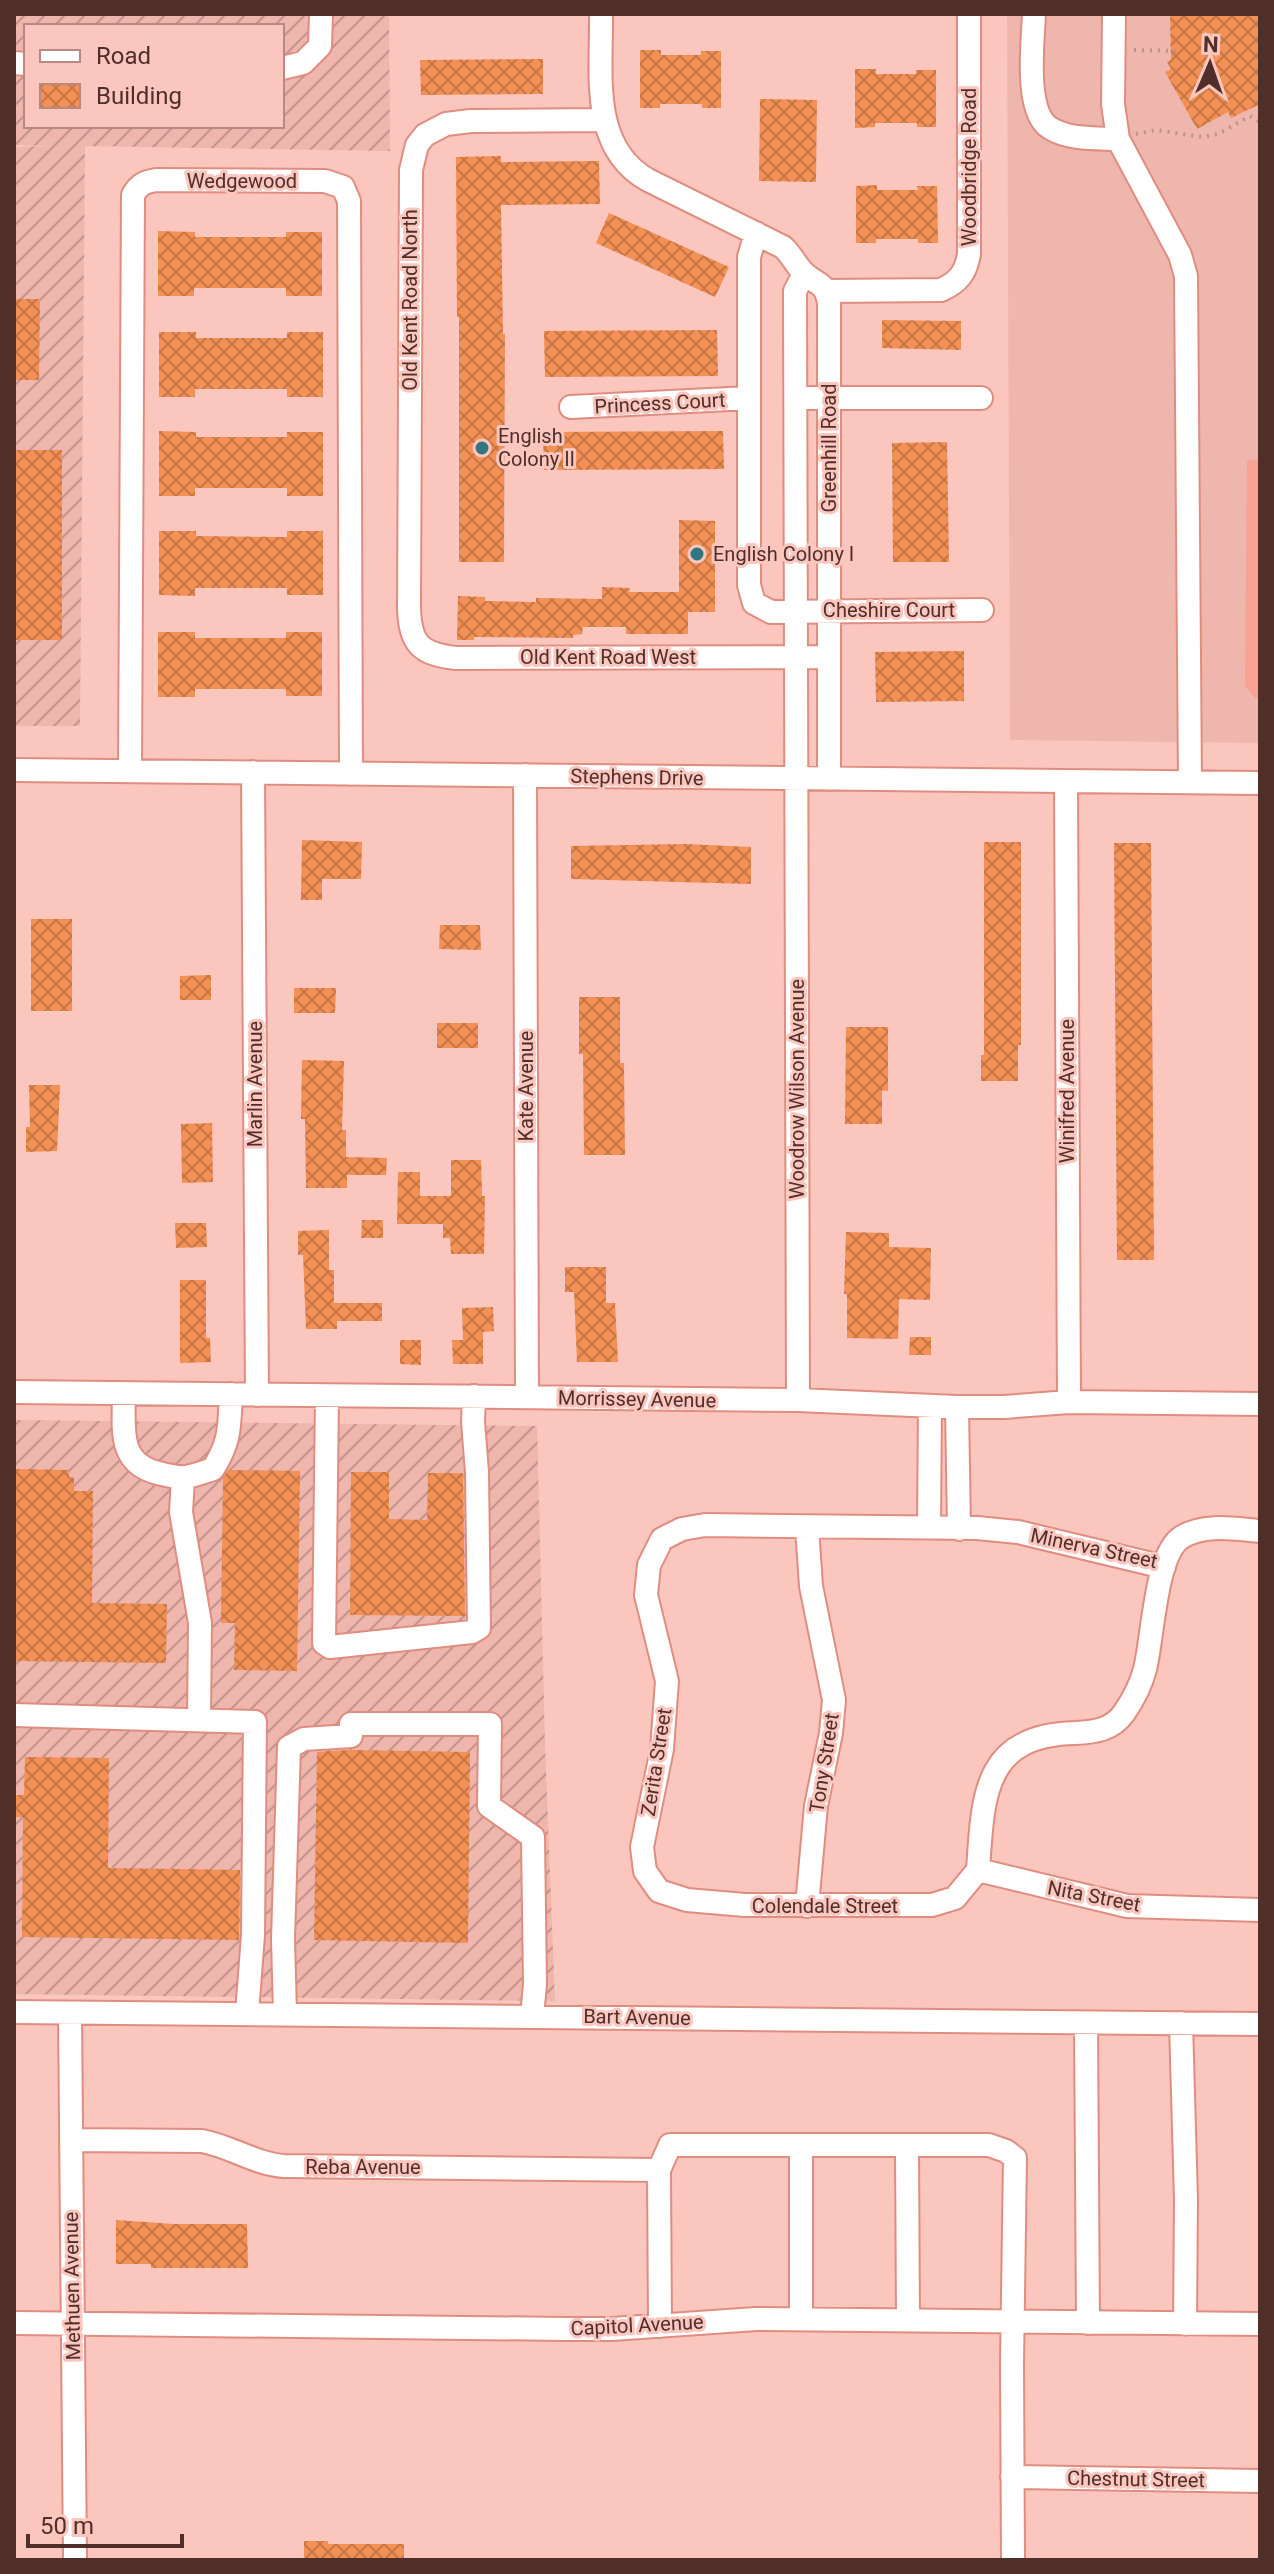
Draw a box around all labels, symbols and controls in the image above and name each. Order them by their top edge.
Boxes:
legend [24,24,284,128]
north arrow [1170,24,1250,104]
text: N [1202,32,1219,57]
text: Road [96,42,151,70]
text: Building [96,82,182,110]
street label: Woodbridge Road [957,88,981,246]
street label: Wedgewood [187,169,297,193]
street label: Old Kent Road North [398,209,422,391]
street label: Greenhill Road [817,384,841,512]
street label: Princess Court [594,388,726,418]
place label: English Colony II [498,424,575,471]
marker: English Colony II [473,439,491,457]
place label: English Colony I [713,542,854,566]
marker: English Colony I [688,545,706,563]
street label: Cheshire Court [823,598,955,622]
street label: Old Kent Road West [520,645,696,669]
street label: Stephens Drive [570,764,704,790]
street label: Woodrow Wilson Avenue [785,979,809,1199]
street label: Winifred Avenue [1055,1019,1079,1163]
street label: Marlin Avenue [243,1021,267,1147]
street label: Kate Avenue [514,1031,538,1141]
street label: Morrissey Avenue [558,1386,716,1412]
street label: Minerva Street [1028,1523,1160,1573]
street label: Zerita Street [636,1706,676,1818]
street label: Tony Street [804,1711,844,1815]
street label: Nita Street [1045,1875,1143,1917]
street label: Colendale Street [752,1894,898,1918]
street label: Bart Avenue [583,2004,691,2030]
street label: Reba Avenue [305,2155,421,2179]
street label: Methuen Avenue [59,2211,85,2361]
street label: Capitol Avenue [570,2310,704,2340]
street label: Chestnut Street [1067,2466,1205,2492]
scale bar [28,2498,182,2548]
text: 50 m [40,2512,94,2540]

